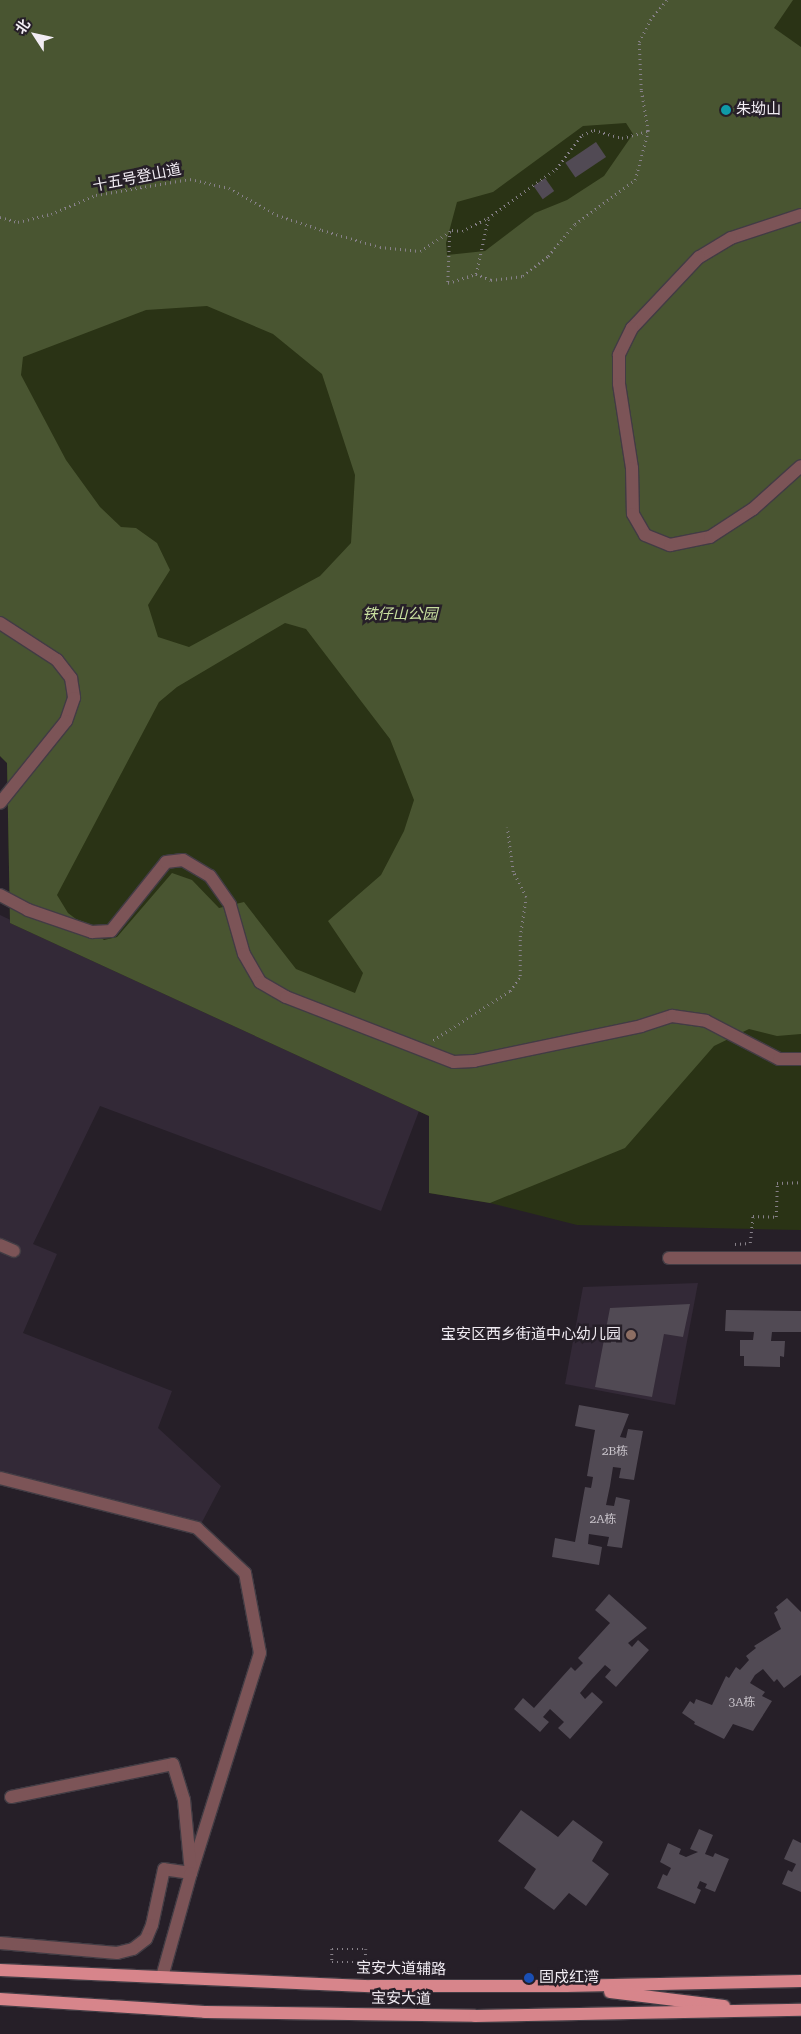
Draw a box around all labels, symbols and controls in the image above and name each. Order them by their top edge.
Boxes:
north arrow [10,10,60,60]
text: 北 [12,16,33,37]
place label: 朱坳山 [736,101,781,119]
marker: 朱坳山 [720,104,732,116]
street label: 十五号登山道 [91,161,183,195]
park label: 铁仔山公园 [363,606,437,624]
place label: 宝安区西乡街道中心幼儿园 [441,1326,621,1344]
marker: 宝安区西乡街道中心幼儿园 [625,1329,637,1341]
house number: 2B栋 [602,1445,628,1459]
house number: 2A栋 [589,1513,617,1527]
house number: 3A栋 [728,1696,756,1710]
street label: 宝安大道辅路 [356,1959,446,1979]
place label: 固戍红湾 [539,1969,599,1987]
marker: 固戍红湾 [523,1972,535,1984]
street label: 宝安大道 [371,1989,431,2009]

